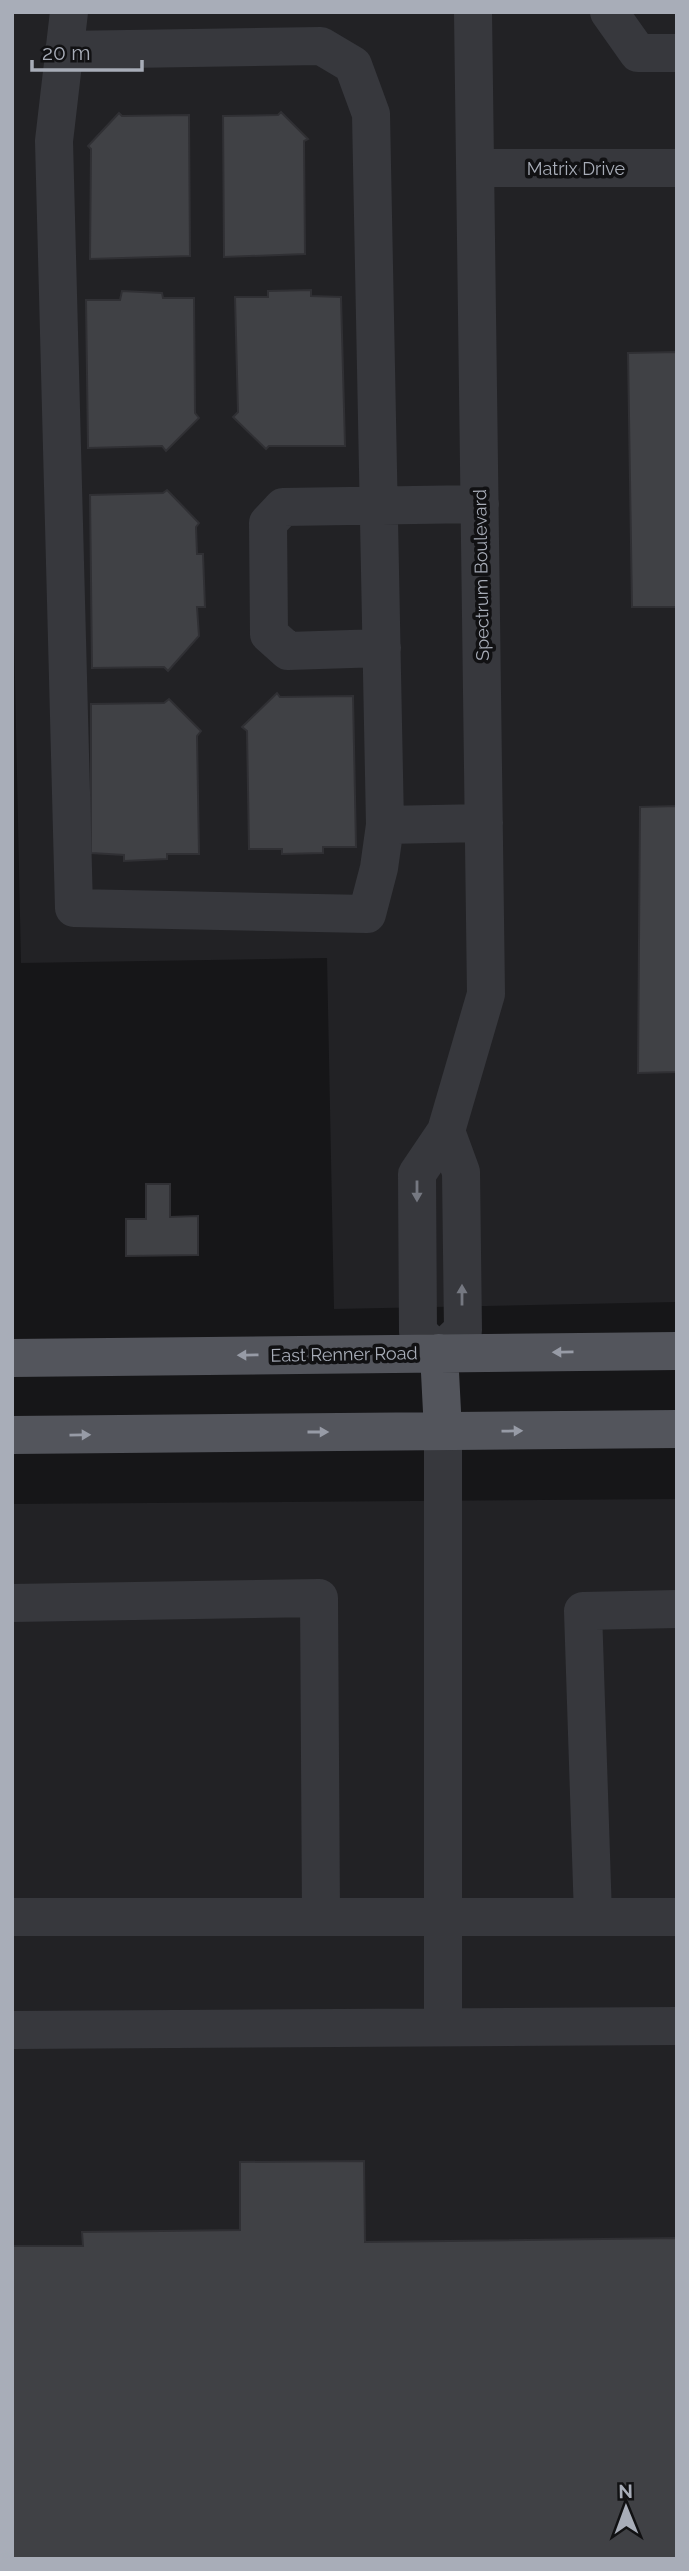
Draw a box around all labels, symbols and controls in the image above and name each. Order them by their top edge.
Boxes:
scale bar [32,28,142,72]
text: 20 m [42,40,90,65]
street label: Matrix Drive [527,158,626,179]
street label: Spectrum Boulevard [469,489,493,661]
one-way arrow [411,1180,423,1202]
one-way arrow [457,1284,468,1306]
street label: East Renner Road [270,1342,418,1366]
one-way arrow [552,1346,574,1358]
one-way arrow [237,1349,259,1361]
one-way arrow [501,1425,523,1436]
one-way arrow [307,1426,329,1438]
one-way arrow [70,1429,92,1441]
north arrow [591,2473,661,2543]
text: N [618,2480,633,2502]

